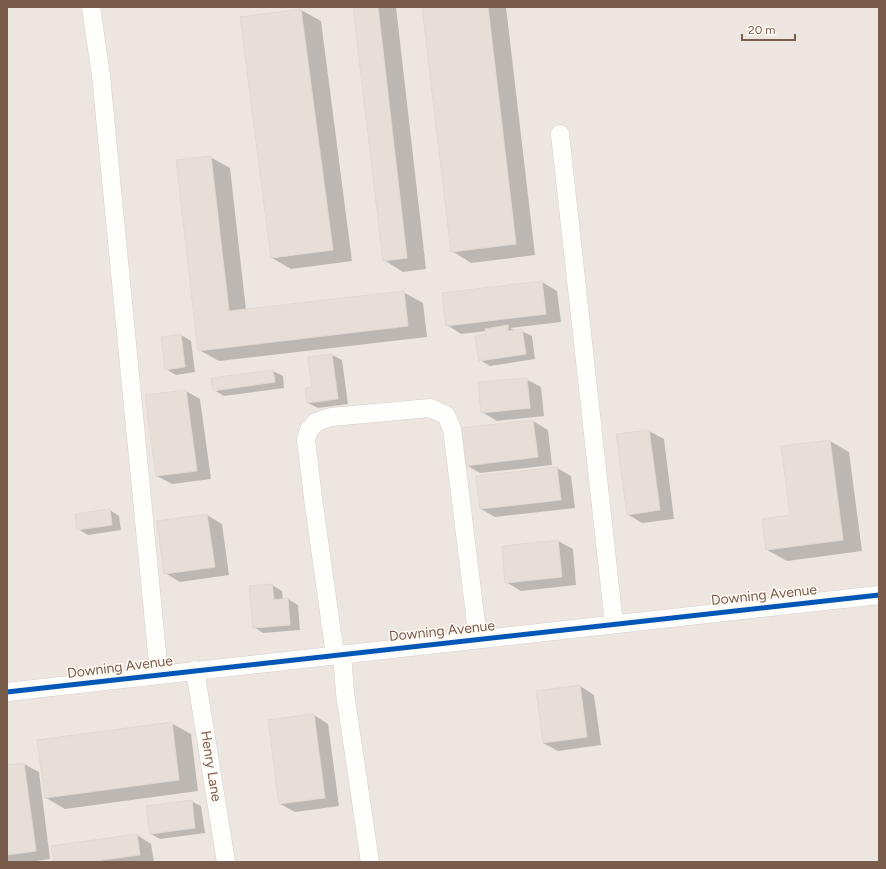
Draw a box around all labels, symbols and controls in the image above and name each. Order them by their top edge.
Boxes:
scale bar [742,16,795,42]
text: 20 m [748,23,776,37]
street label: Downing Avenue [710,581,818,609]
street label: Downing Avenue [388,617,496,645]
street label: Downing Avenue [66,652,174,682]
street label: Henry Lane [197,729,225,803]

